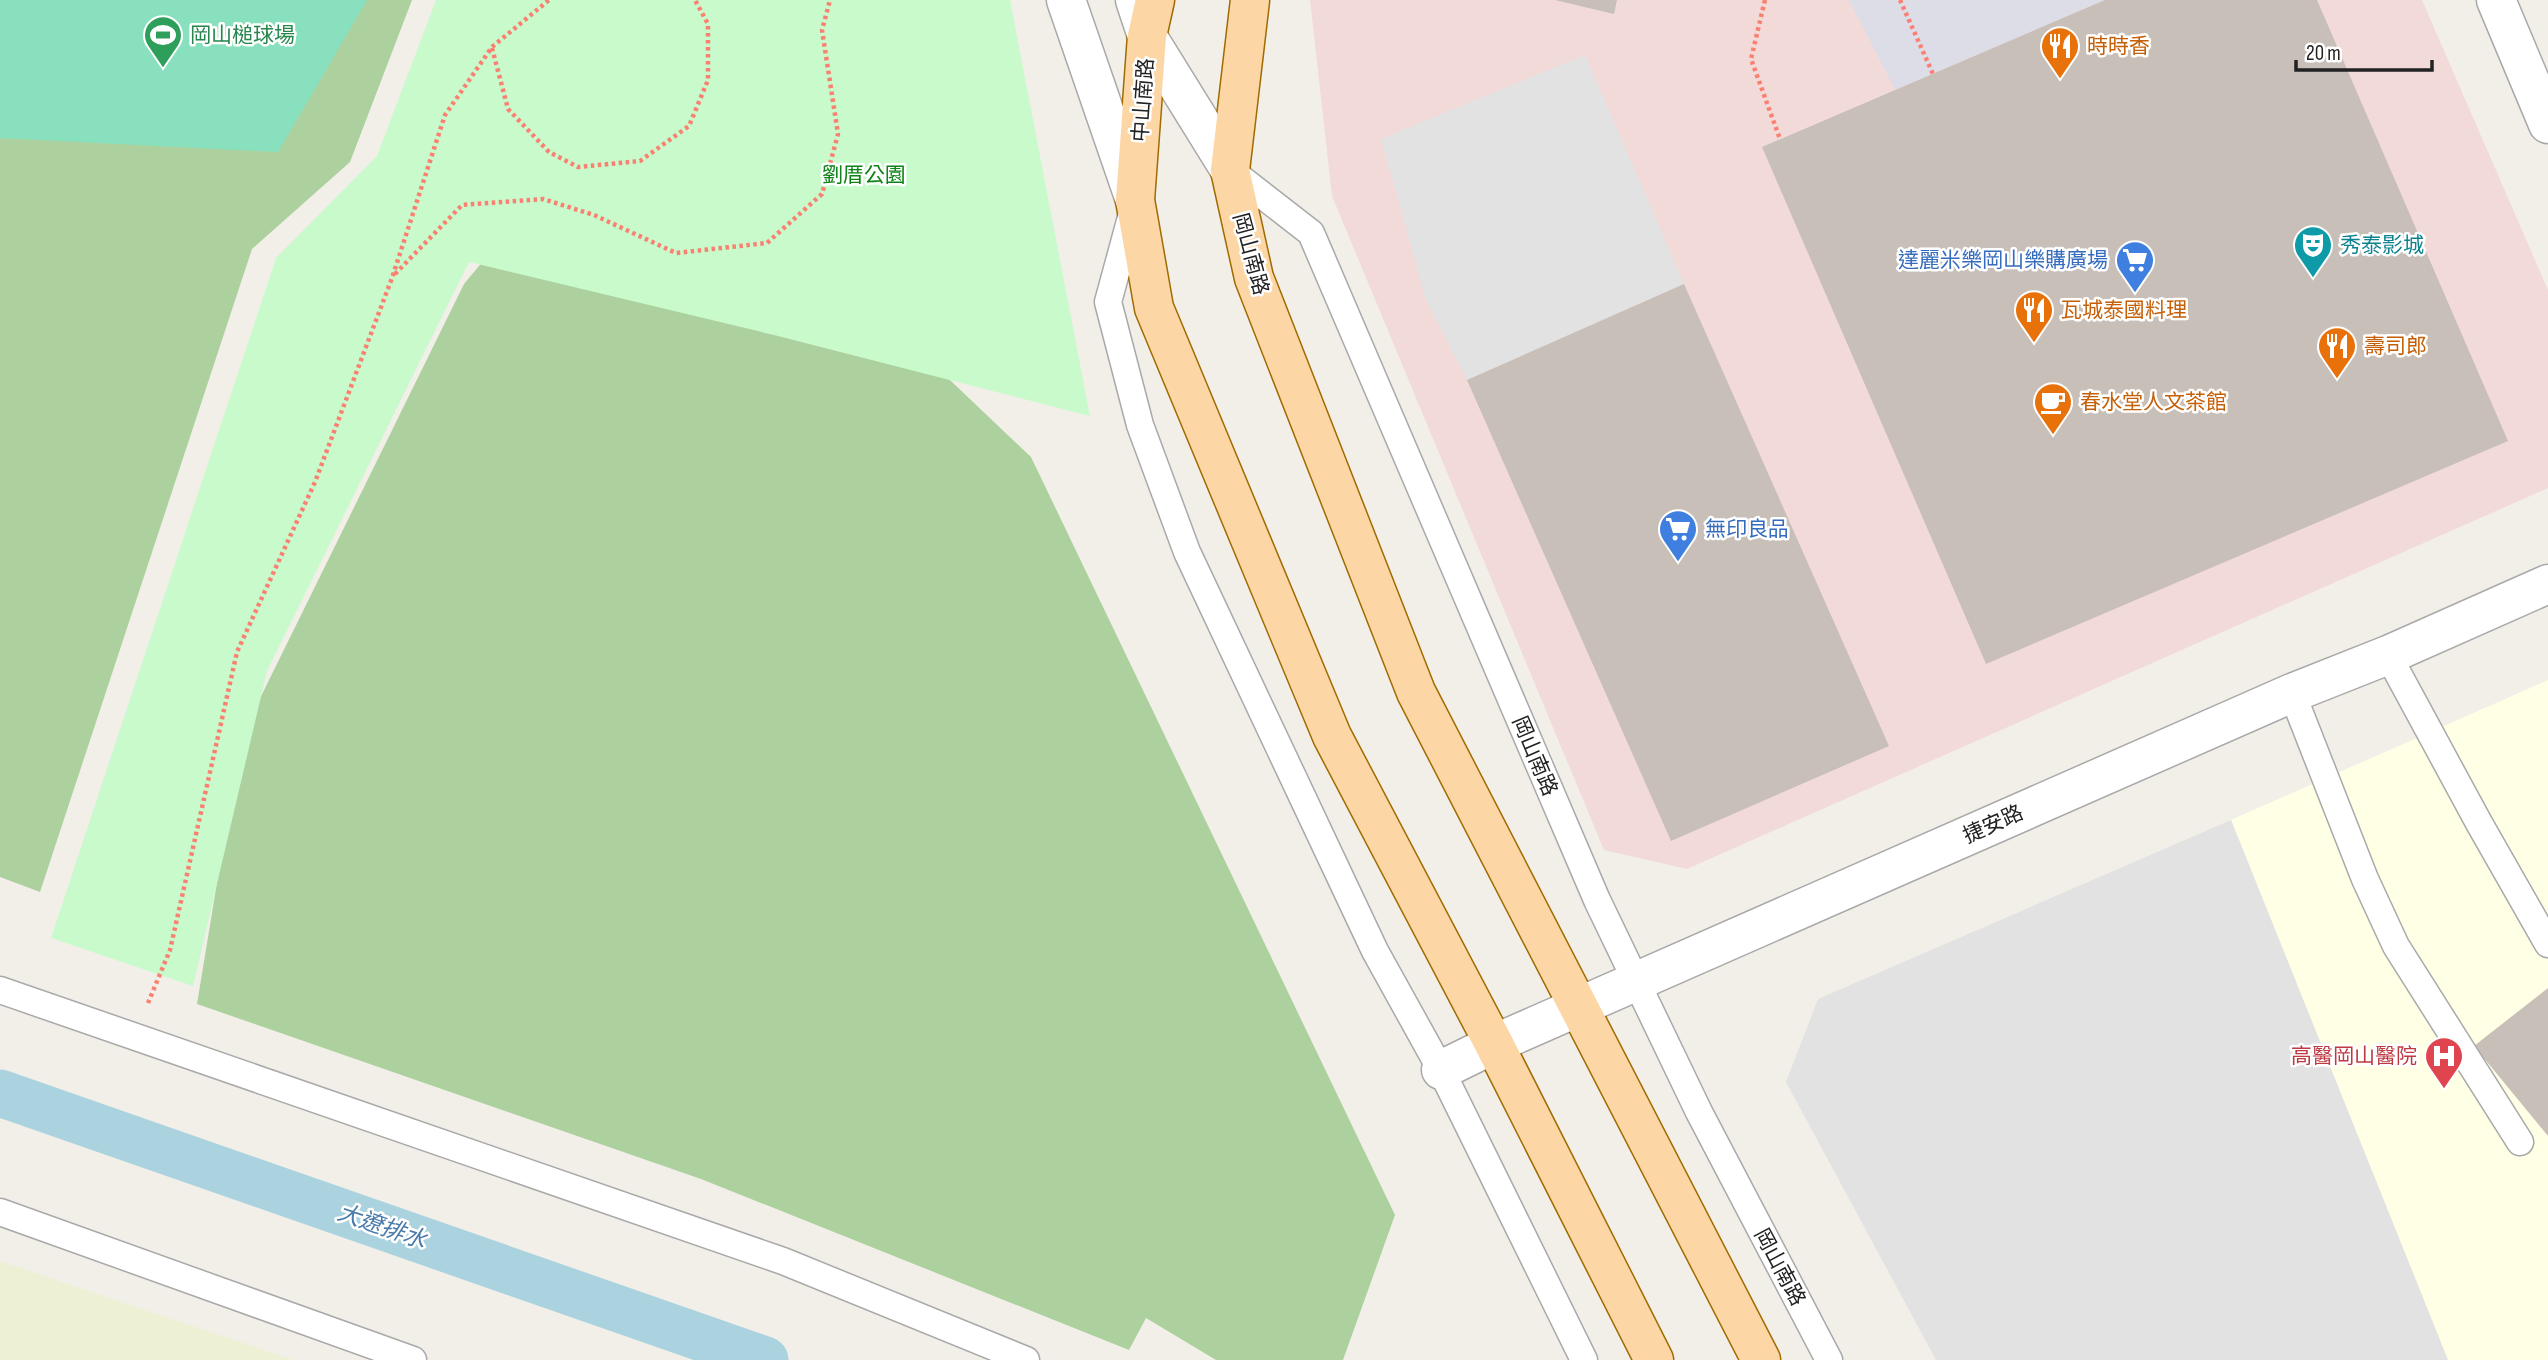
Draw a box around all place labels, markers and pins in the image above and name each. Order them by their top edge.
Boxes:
sports icon: 岡山槌球場 [142,14,184,69]
place label: 岡山槌球場 [190,23,295,48]
restaurant icon: 時時香 [2039,25,2081,80]
place label: 時時香 [2087,34,2150,59]
theatre icon: 秀泰影城 [2292,224,2334,279]
place label: 秀泰影城 [2340,233,2424,258]
supermarket icon: 達麗米樂岡山樂購廣場 [2114,239,2156,294]
place label: 達麗米樂岡山樂購廣場 [1898,248,2108,273]
restaurant icon: 瓦城泰國料理 [2013,289,2055,344]
place label: 瓦城泰國料理 [2061,298,2187,323]
restaurant icon: 壽司郎 [2316,325,2358,380]
place label: 壽司郎 [2364,334,2427,359]
cafe icon: 春水堂人文茶館 [2032,381,2074,436]
place label: 春水堂人文茶館 [2080,390,2227,415]
supermarket icon: 無印良品 [1657,508,1699,563]
place label: 無印良品 [1705,517,1789,542]
hospital icon: 高醫岡山醫院 [2423,1035,2465,1090]
place label: 高醫岡山醫院 [2291,1044,2417,1069]

